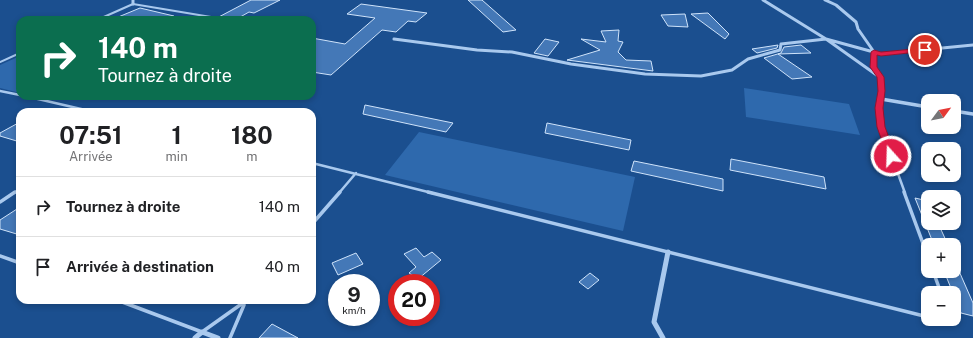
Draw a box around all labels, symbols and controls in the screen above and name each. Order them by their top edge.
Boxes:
text: 140 m [98,31,178,64]
icon: right [32,32,84,84]
pin [908,33,942,67]
icon: arrive [914,39,936,61]
text: Tournez à droite [98,65,232,86]
north arrow [921,94,961,134]
map controls [921,94,961,326]
text: 07:51 [59,121,122,149]
text: 1 [171,121,182,149]
text: 180 [231,121,273,149]
position arrow [870,135,912,177]
button: search [921,142,961,182]
text: Arrivée [69,149,113,164]
text: min [166,149,188,164]
text: m [246,149,257,164]
button: layers [921,190,961,230]
icon: right [32,196,54,218]
text: Tournez à droite [66,198,180,215]
text: 140 m [259,198,300,215]
button: + [921,238,961,278]
icon: arrive [32,256,54,278]
text: Arrivée à destination [66,258,214,275]
text: 40 m [265,258,300,275]
speed limit sign: 20 [388,274,440,326]
text: 9 [347,283,361,307]
button: − [921,286,961,326]
text: km/h [342,304,366,316]

